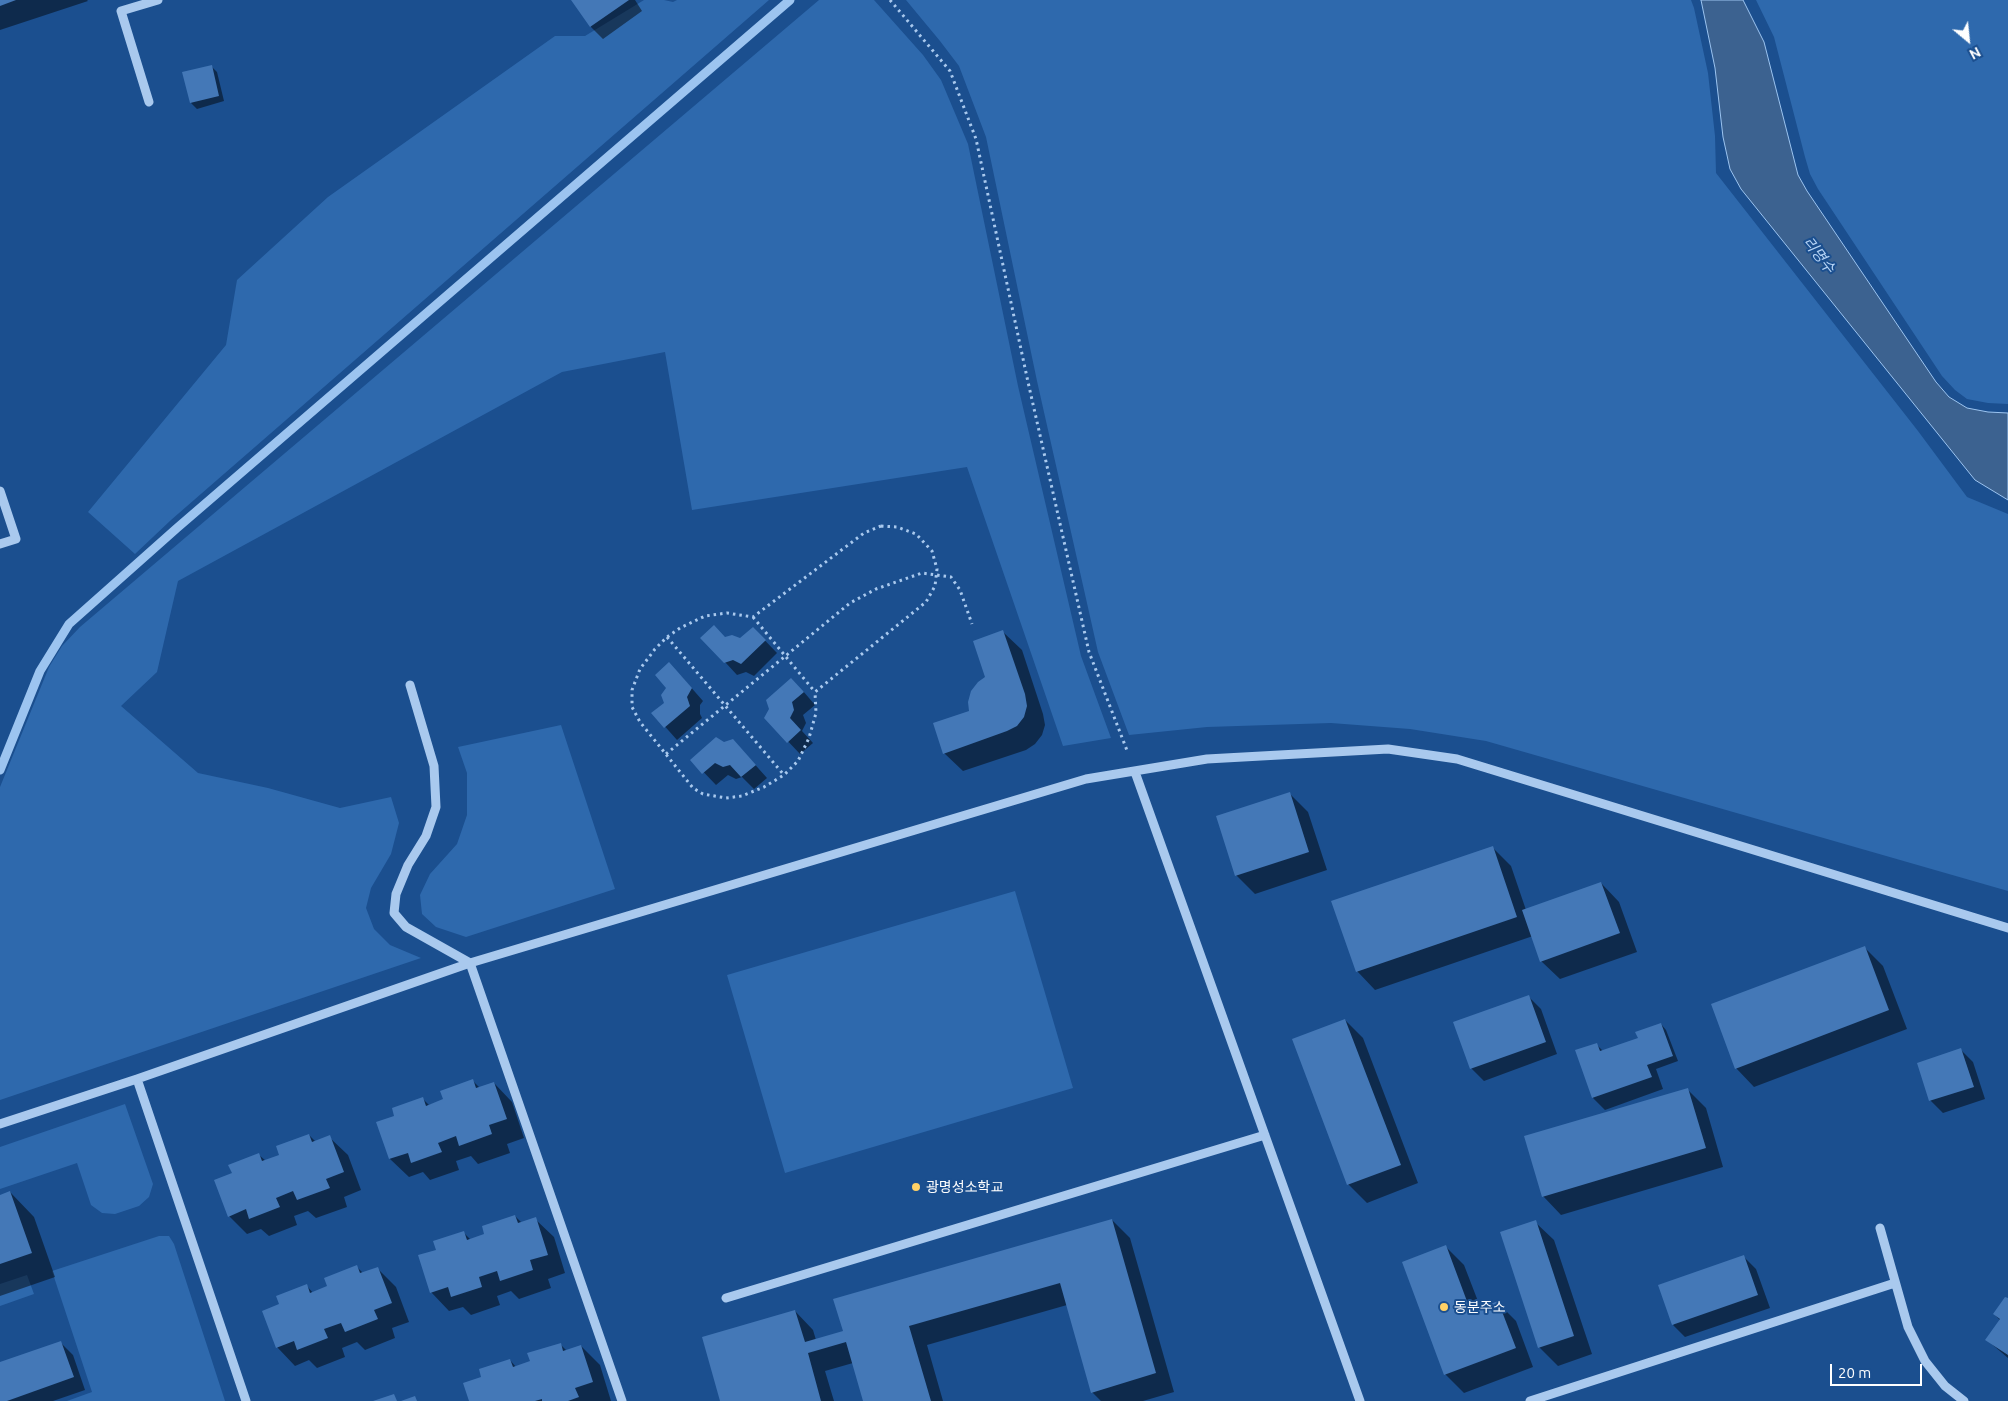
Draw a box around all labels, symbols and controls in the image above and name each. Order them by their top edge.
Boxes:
north arrow [1943,15,1993,65]
text: N [1967,44,1983,63]
water label: 리명수 [1799,233,1839,277]
place label: 광명성소학교 [926,1179,1003,1195]
marker: 광명성소학교 [910,1181,922,1193]
place label: 동분주소 [1454,1299,1506,1315]
marker: 동분주소 [1438,1301,1450,1313]
scale bar [1833,1354,1926,1386]
text: 20 m [1838,1364,1871,1381]

